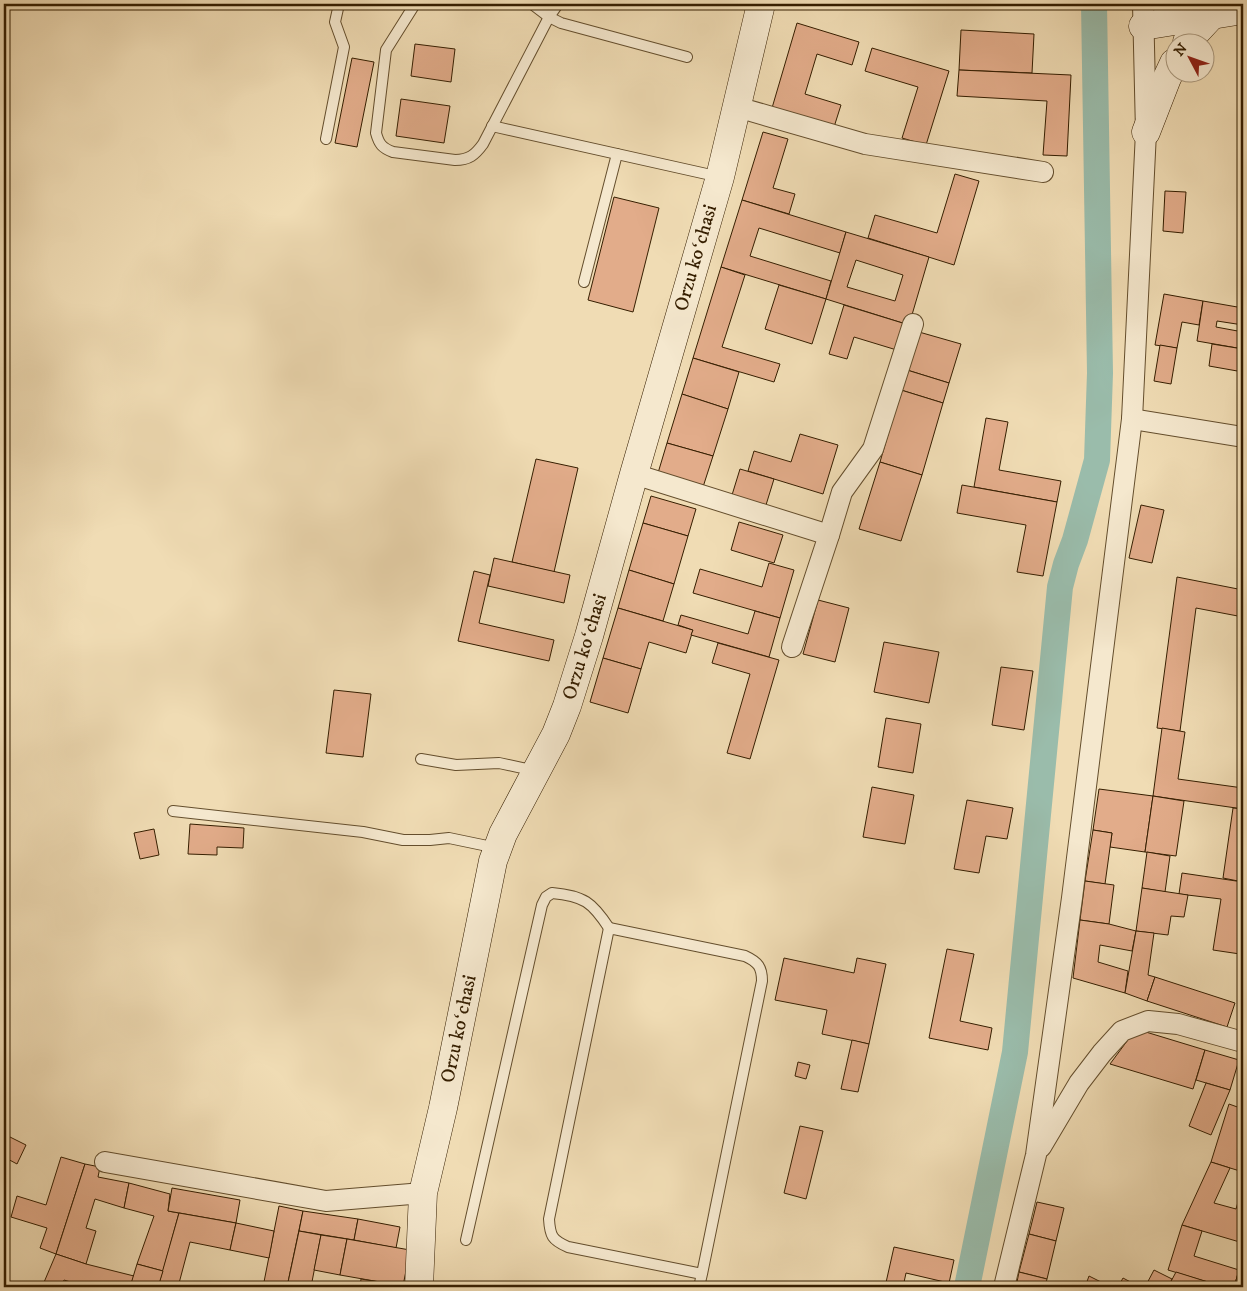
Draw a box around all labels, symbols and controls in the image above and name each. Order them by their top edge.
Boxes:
north arrow [1164,32,1214,82]
text: N [1170,40,1192,60]
street label: Orzu koʻchasi [669,202,723,314]
street label: Orzu koʻchasi [557,591,613,703]
street label: Orzu koʻchasi [435,973,483,1085]

